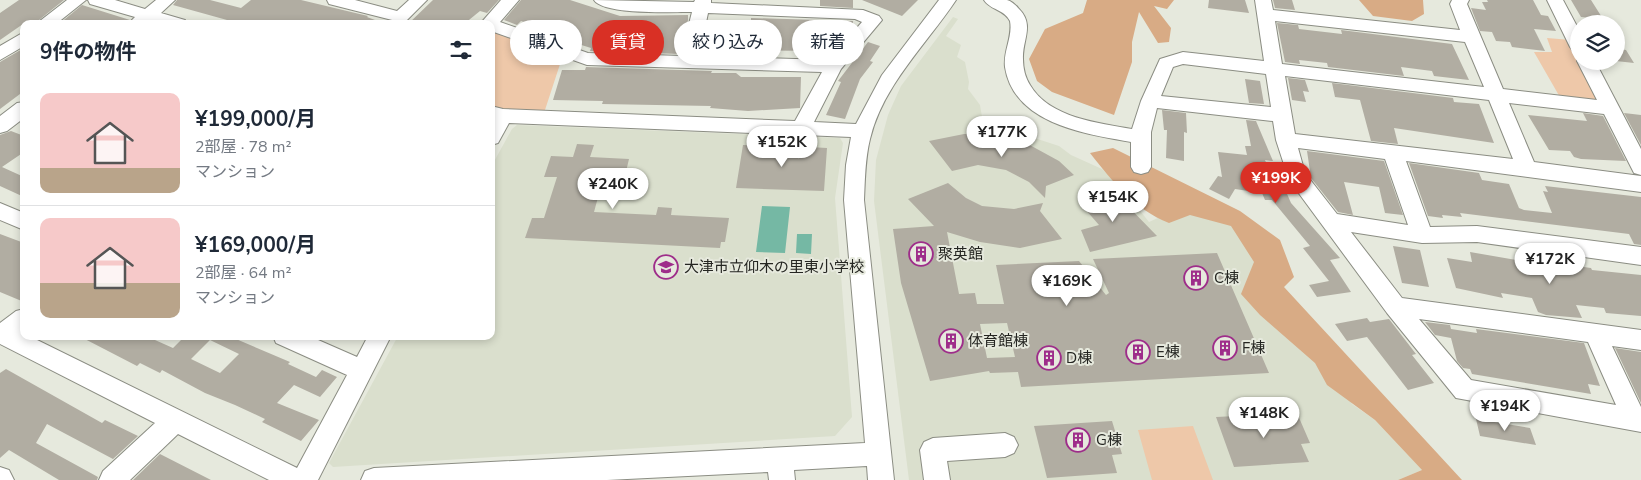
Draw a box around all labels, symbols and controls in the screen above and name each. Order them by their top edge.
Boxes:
map controls [1570,15,1625,70]
button: layers [1570,15,1625,70]
chip: 購入 [510,20,582,65]
chip: 賃貸 [592,20,664,65]
chip: 絞り込み [674,20,782,65]
chip: 新着 [792,20,864,65]
icon: filters [447,36,475,64]
text: 9件の物件 [40,38,137,66]
text: ¥199,000/月 [195,105,316,133]
icon: home [80,113,140,173]
pin: ¥177K [967,116,1037,158]
text: ¥177K [977,121,1027,143]
pin: ¥152K [747,126,817,168]
text: ¥152K [757,131,807,153]
text: 2部屋 · 78 m² [195,136,292,158]
text: マンション [195,161,275,183]
pin: ¥199K [1241,162,1311,204]
text: ¥199K [1251,167,1301,189]
pin: ¥240K [578,168,648,210]
text: ¥240K [588,173,638,195]
pin: ¥154K [1078,180,1148,223]
text: ¥154K [1088,186,1138,208]
text: ¥169,000/月 [195,231,316,259]
icon: home [80,238,140,298]
building icon: 聚英館 [908,241,934,267]
pin: ¥172K [1515,242,1585,285]
place label: 聚英館 [938,244,983,264]
text: ¥172K [1525,248,1575,270]
school or university icon: 大津市立仰木の里東小学校 [653,254,679,280]
place label: 大津市立仰木の里東小学校 [684,257,864,277]
text: 2部屋 · 64 m² [195,262,292,284]
pin: ¥169K [1032,264,1102,307]
building icon: C棟 [1183,265,1209,291]
place label: C棟 [1214,268,1239,288]
text: ¥169K [1042,270,1092,292]
text: マンション [195,287,275,309]
building icon: 体育館棟 [938,328,964,354]
place label: 体育館棟 [968,331,1028,351]
building icon: F棟 [1212,335,1238,361]
place label: F棟 [1242,338,1265,358]
building icon: E棟 [1125,339,1151,365]
place label: E棟 [1156,342,1180,362]
building icon: D棟 [1036,345,1062,371]
place label: D棟 [1066,348,1092,368]
pin: ¥194K [1470,390,1540,432]
text: ¥194K [1480,395,1530,417]
pin: ¥148K [1229,396,1299,439]
text: ¥148K [1239,402,1289,424]
building icon: G棟 [1065,427,1091,453]
place label: G棟 [1096,430,1122,450]

